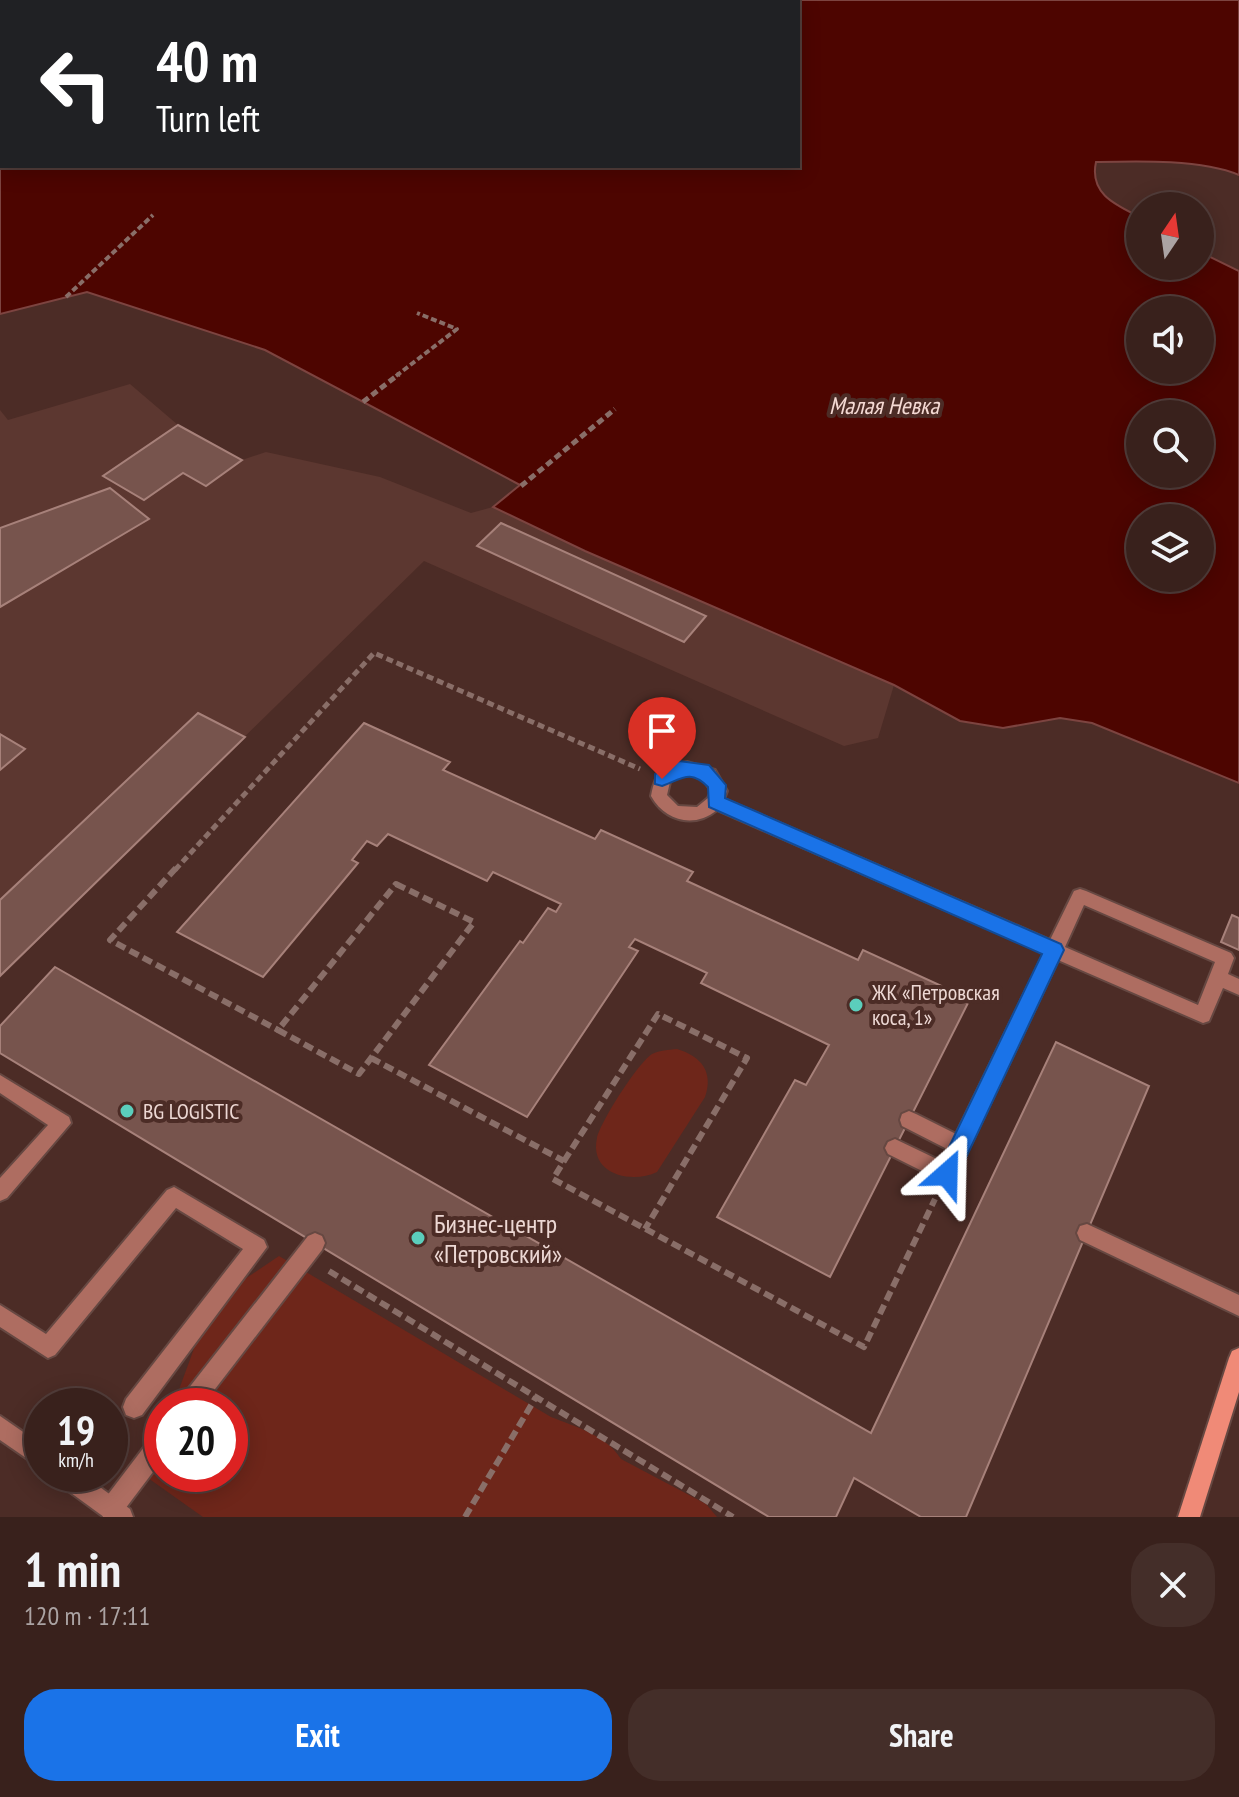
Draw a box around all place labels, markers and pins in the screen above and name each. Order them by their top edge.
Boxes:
pin [628,697,696,779]
place label: ЖК «Петровская коса, 1» [871,978,1000,1031]
marker: ЖК «Петровская коса, 1» [847,996,865,1014]
place label: BG LOGISTIC [143,1097,239,1125]
marker: BG LOGISTIC [118,1102,136,1120]
place label: Бизнес-центр «Петровский» [434,1207,562,1270]
marker: Бизнес-центр «Петровский» [409,1229,427,1247]

